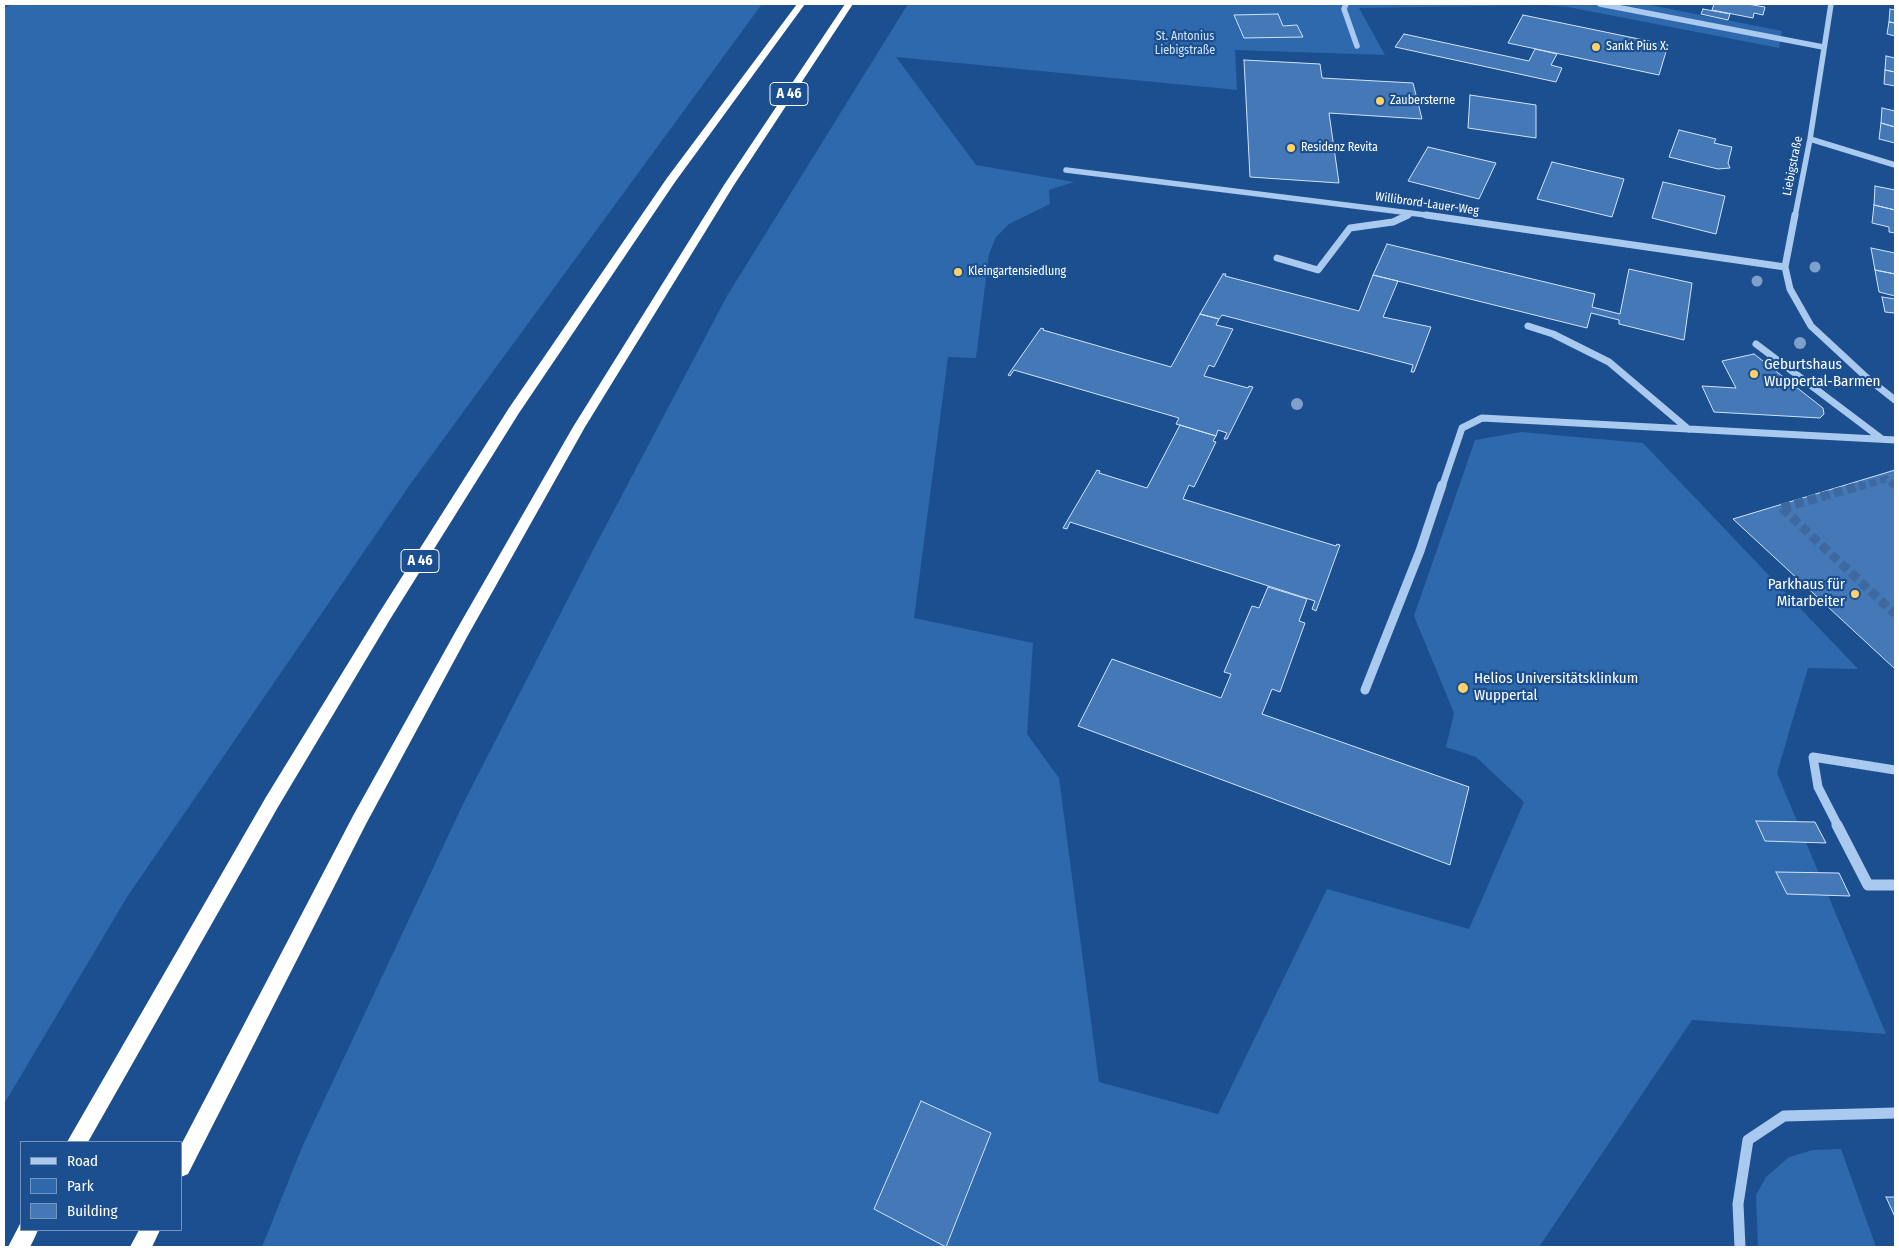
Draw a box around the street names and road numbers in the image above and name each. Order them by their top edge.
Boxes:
road number: A 46 [770,82,808,106]
street label: Liebigstraße [1780,135,1806,197]
street label: Willibrord-Lauer-Weg [1374,190,1480,218]
road number: A 46 [401,550,439,572]

